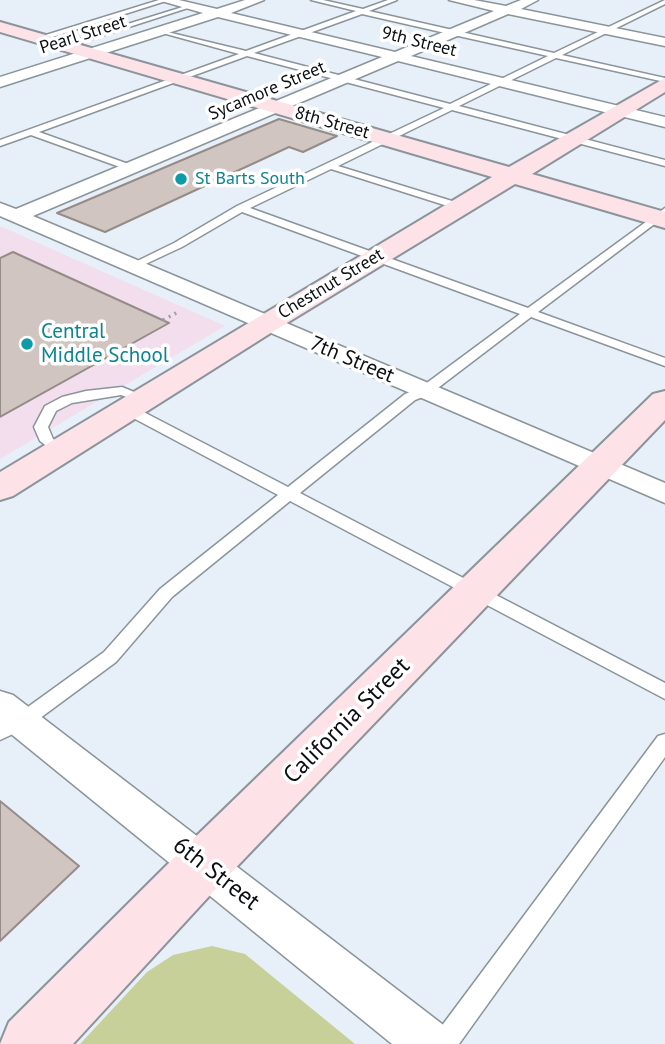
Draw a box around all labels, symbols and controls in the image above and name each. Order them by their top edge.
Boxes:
street label: Pearl Street [37,11,129,59]
street label: 9th Street [379,22,459,62]
street label: Sycamore Street [205,57,329,125]
street label: 8th Street [292,102,372,144]
place label: St Barts South [195,168,305,190]
marker: St Barts South [173,171,189,187]
street label: Chestnut Street [274,244,388,324]
place label: Central Middle School [41,319,169,369]
street label: 7th Street [306,331,398,389]
marker: Central Middle School [19,336,35,352]
street label: California Street [278,652,416,790]
street label: 6th Street [167,831,265,917]

